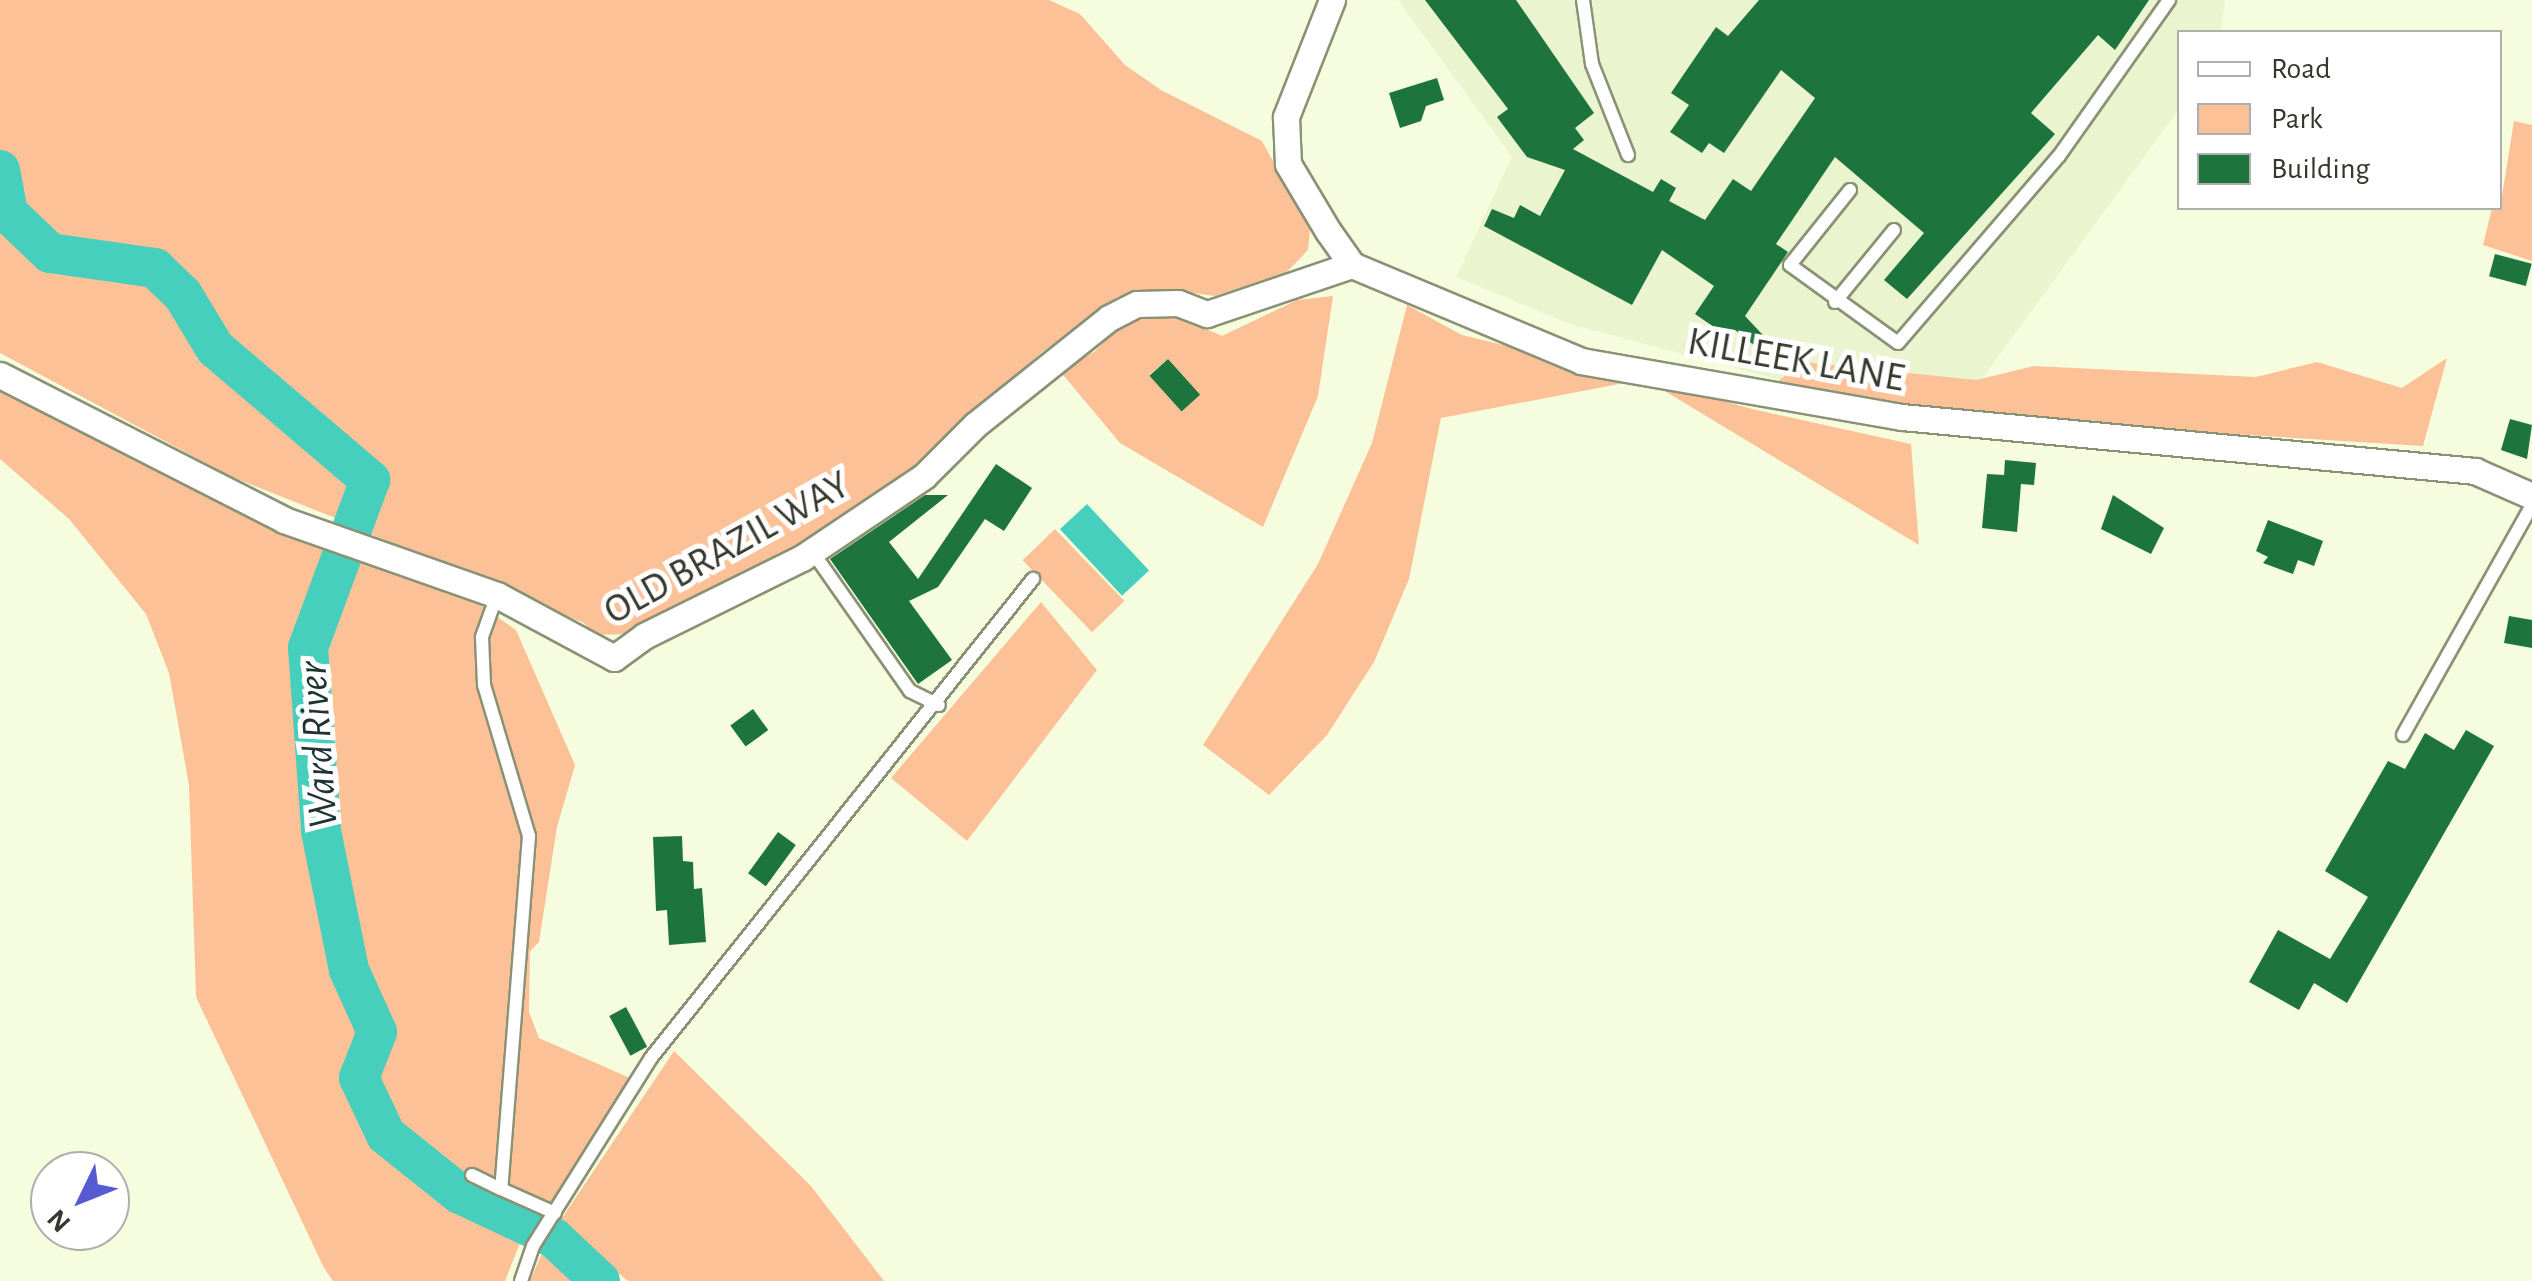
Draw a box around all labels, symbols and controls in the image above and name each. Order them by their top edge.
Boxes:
legend [2177,30,2502,210]
text: Road [2271,54,2331,84]
text: Park [2271,104,2323,134]
text: Building [2271,154,2370,184]
street label: KILLEEK LANE [1684,317,1908,403]
street label: OLD BRAZIL WAY [596,461,858,635]
water label: Ward River [287,660,349,830]
north arrow [30,1151,130,1251]
text: N [43,1203,76,1237]

